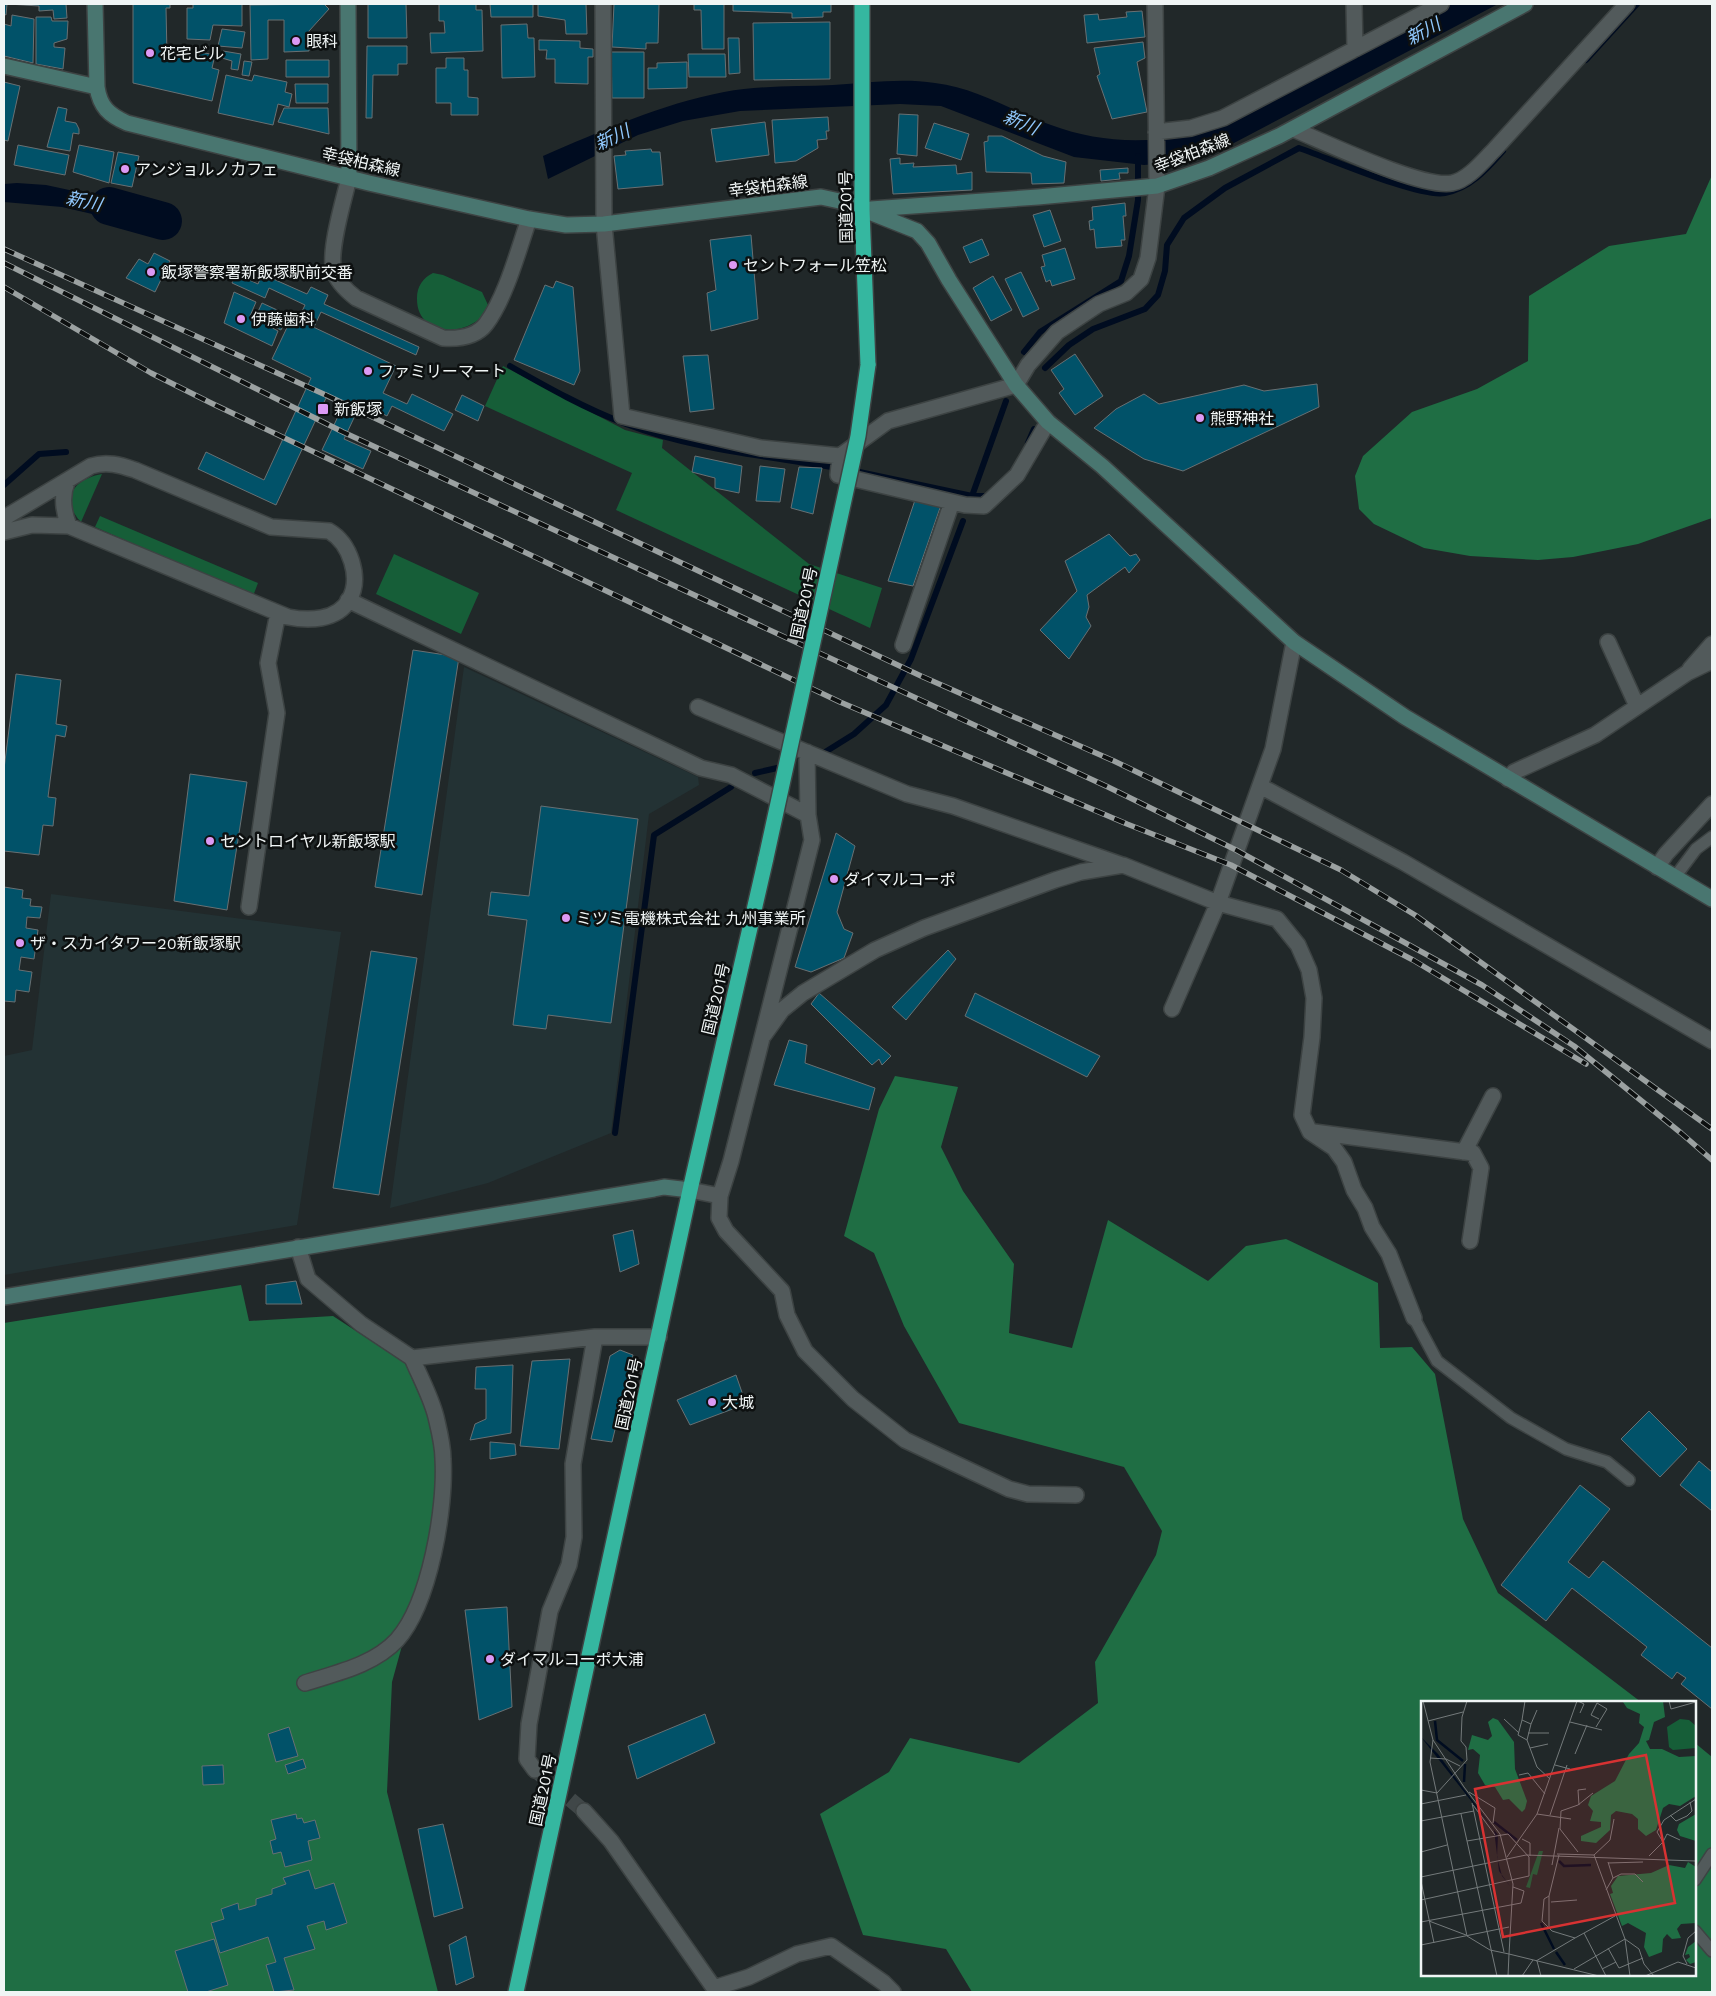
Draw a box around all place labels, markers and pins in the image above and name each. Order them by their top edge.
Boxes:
place label: 眼科 [306,32,338,51]
marker: 眼科 [290,35,302,47]
place label: 花宅ビル [160,44,224,63]
marker: 花宅ビル [144,47,156,59]
place label: アンジョルノカフェ [135,160,278,179]
marker: アンジョルノカフェ [119,163,131,175]
place label: セントフォール笠松 [743,256,887,275]
marker: セントフォール笠松 [727,259,739,271]
place label: 飯塚警察署新飯塚駅前交番 [161,263,353,282]
marker: 飯塚警察署新飯塚駅前交番 [145,266,157,278]
place label: 伊藤歯科 [251,310,315,329]
marker: 伊藤歯科 [235,313,247,325]
place label: ファミリーマート [378,362,506,381]
marker: ファミリーマート [362,365,374,377]
place label: 新飯塚 [334,400,382,419]
marker: 新飯塚 [316,402,330,416]
place label: 熊野神社 [1210,409,1274,428]
marker: 熊野神社 [1194,412,1206,424]
place label: セントロイヤル新飯塚駅 [220,832,396,851]
marker: セントロイヤル新飯塚駅 [204,835,216,847]
place label: ダイマルコーポ [844,870,956,889]
marker: ダイマルコーポ [828,873,840,885]
place label: ミツミ電機株式会社 九州事業所 [576,909,805,928]
marker: ミツミ電機株式会社 九州事業所 [560,912,572,924]
place label: ザ・スカイタワー20新飯塚駅 [30,934,241,953]
marker: ザ・スカイタワー20新飯塚駅 [14,937,26,949]
place label: 大城 [722,1393,754,1412]
marker: 大城 [706,1396,718,1408]
place label: ダイマルコーポ大浦 [500,1650,644,1669]
marker: ダイマルコーポ大浦 [484,1653,496,1665]

